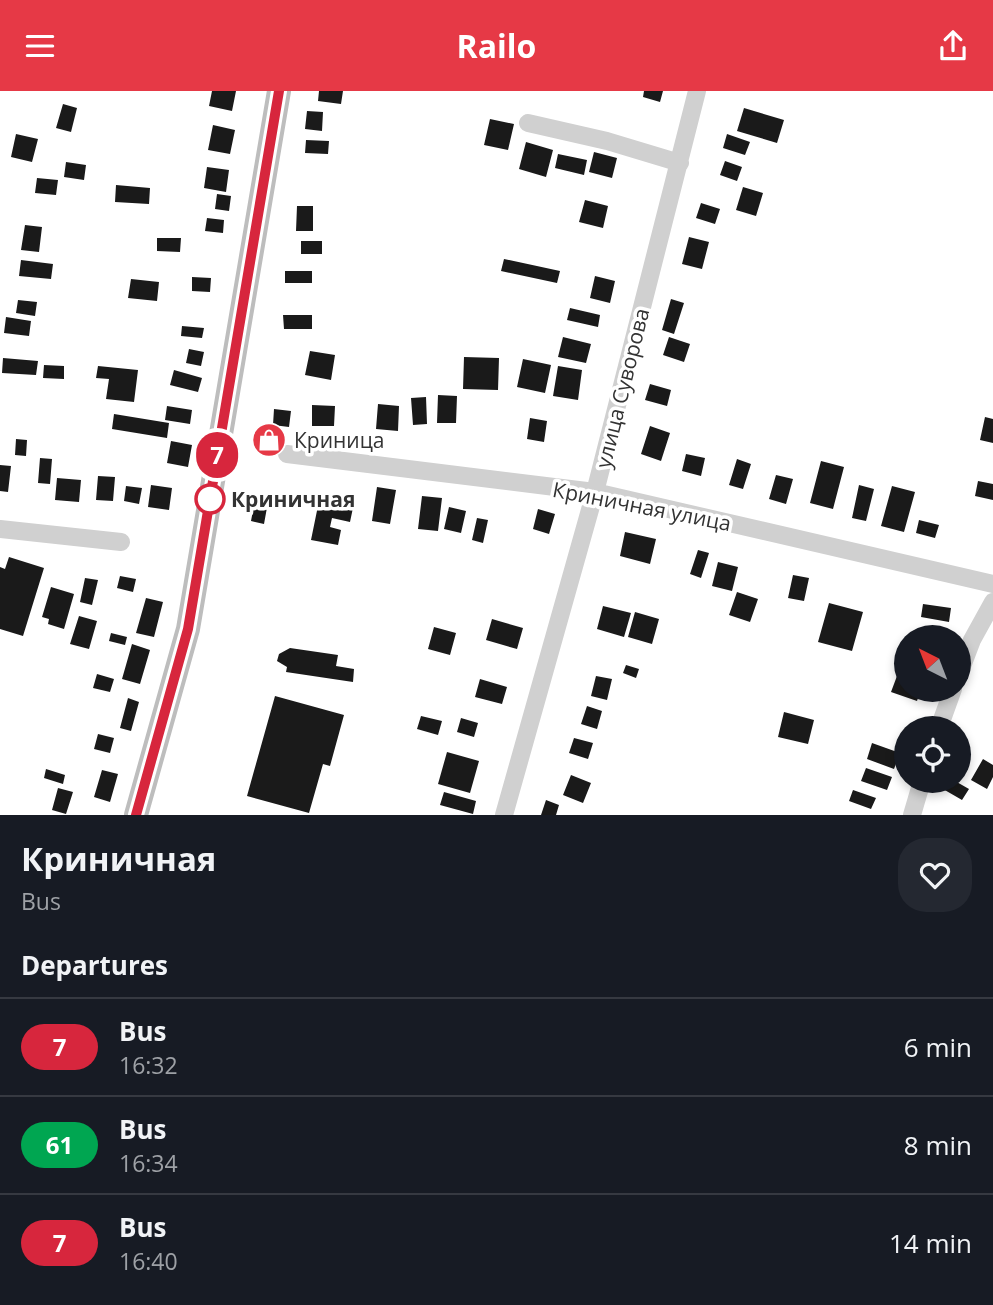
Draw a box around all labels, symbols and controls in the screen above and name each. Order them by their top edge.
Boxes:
text: Railo [457,24,536,67]
icon: menu [21,27,59,65]
icon: share [934,27,972,65]
street label: улица Суворова [589,305,655,471]
shop icon: Криница [250,421,288,459]
place label: Криница [294,426,384,454]
line badge: 7 [194,432,240,478]
text: 7 [210,438,224,471]
street label: Криничная улица [550,475,734,537]
marker: Криничная [195,484,225,514]
place label: Криничная [231,485,355,513]
north arrow [894,625,971,702]
map controls [894,625,971,793]
button: locate [894,716,971,793]
text: Криничная [21,836,216,881]
button: heart [898,838,972,912]
text: Bus [21,885,61,917]
text: Departures [21,947,168,983]
text: Bus [119,1013,166,1049]
text: 6 min [904,1029,972,1065]
text: 7 [53,1030,66,1063]
text: 16:32 [119,1049,178,1081]
text: Bus [119,1111,166,1147]
text: 8 min [904,1127,972,1163]
text: 61 [46,1128,73,1161]
text: 16:34 [119,1147,178,1179]
text: Bus [119,1209,166,1245]
text: 14 min [889,1225,972,1261]
text: 7 [53,1226,66,1259]
text: 16:40 [119,1245,178,1277]

